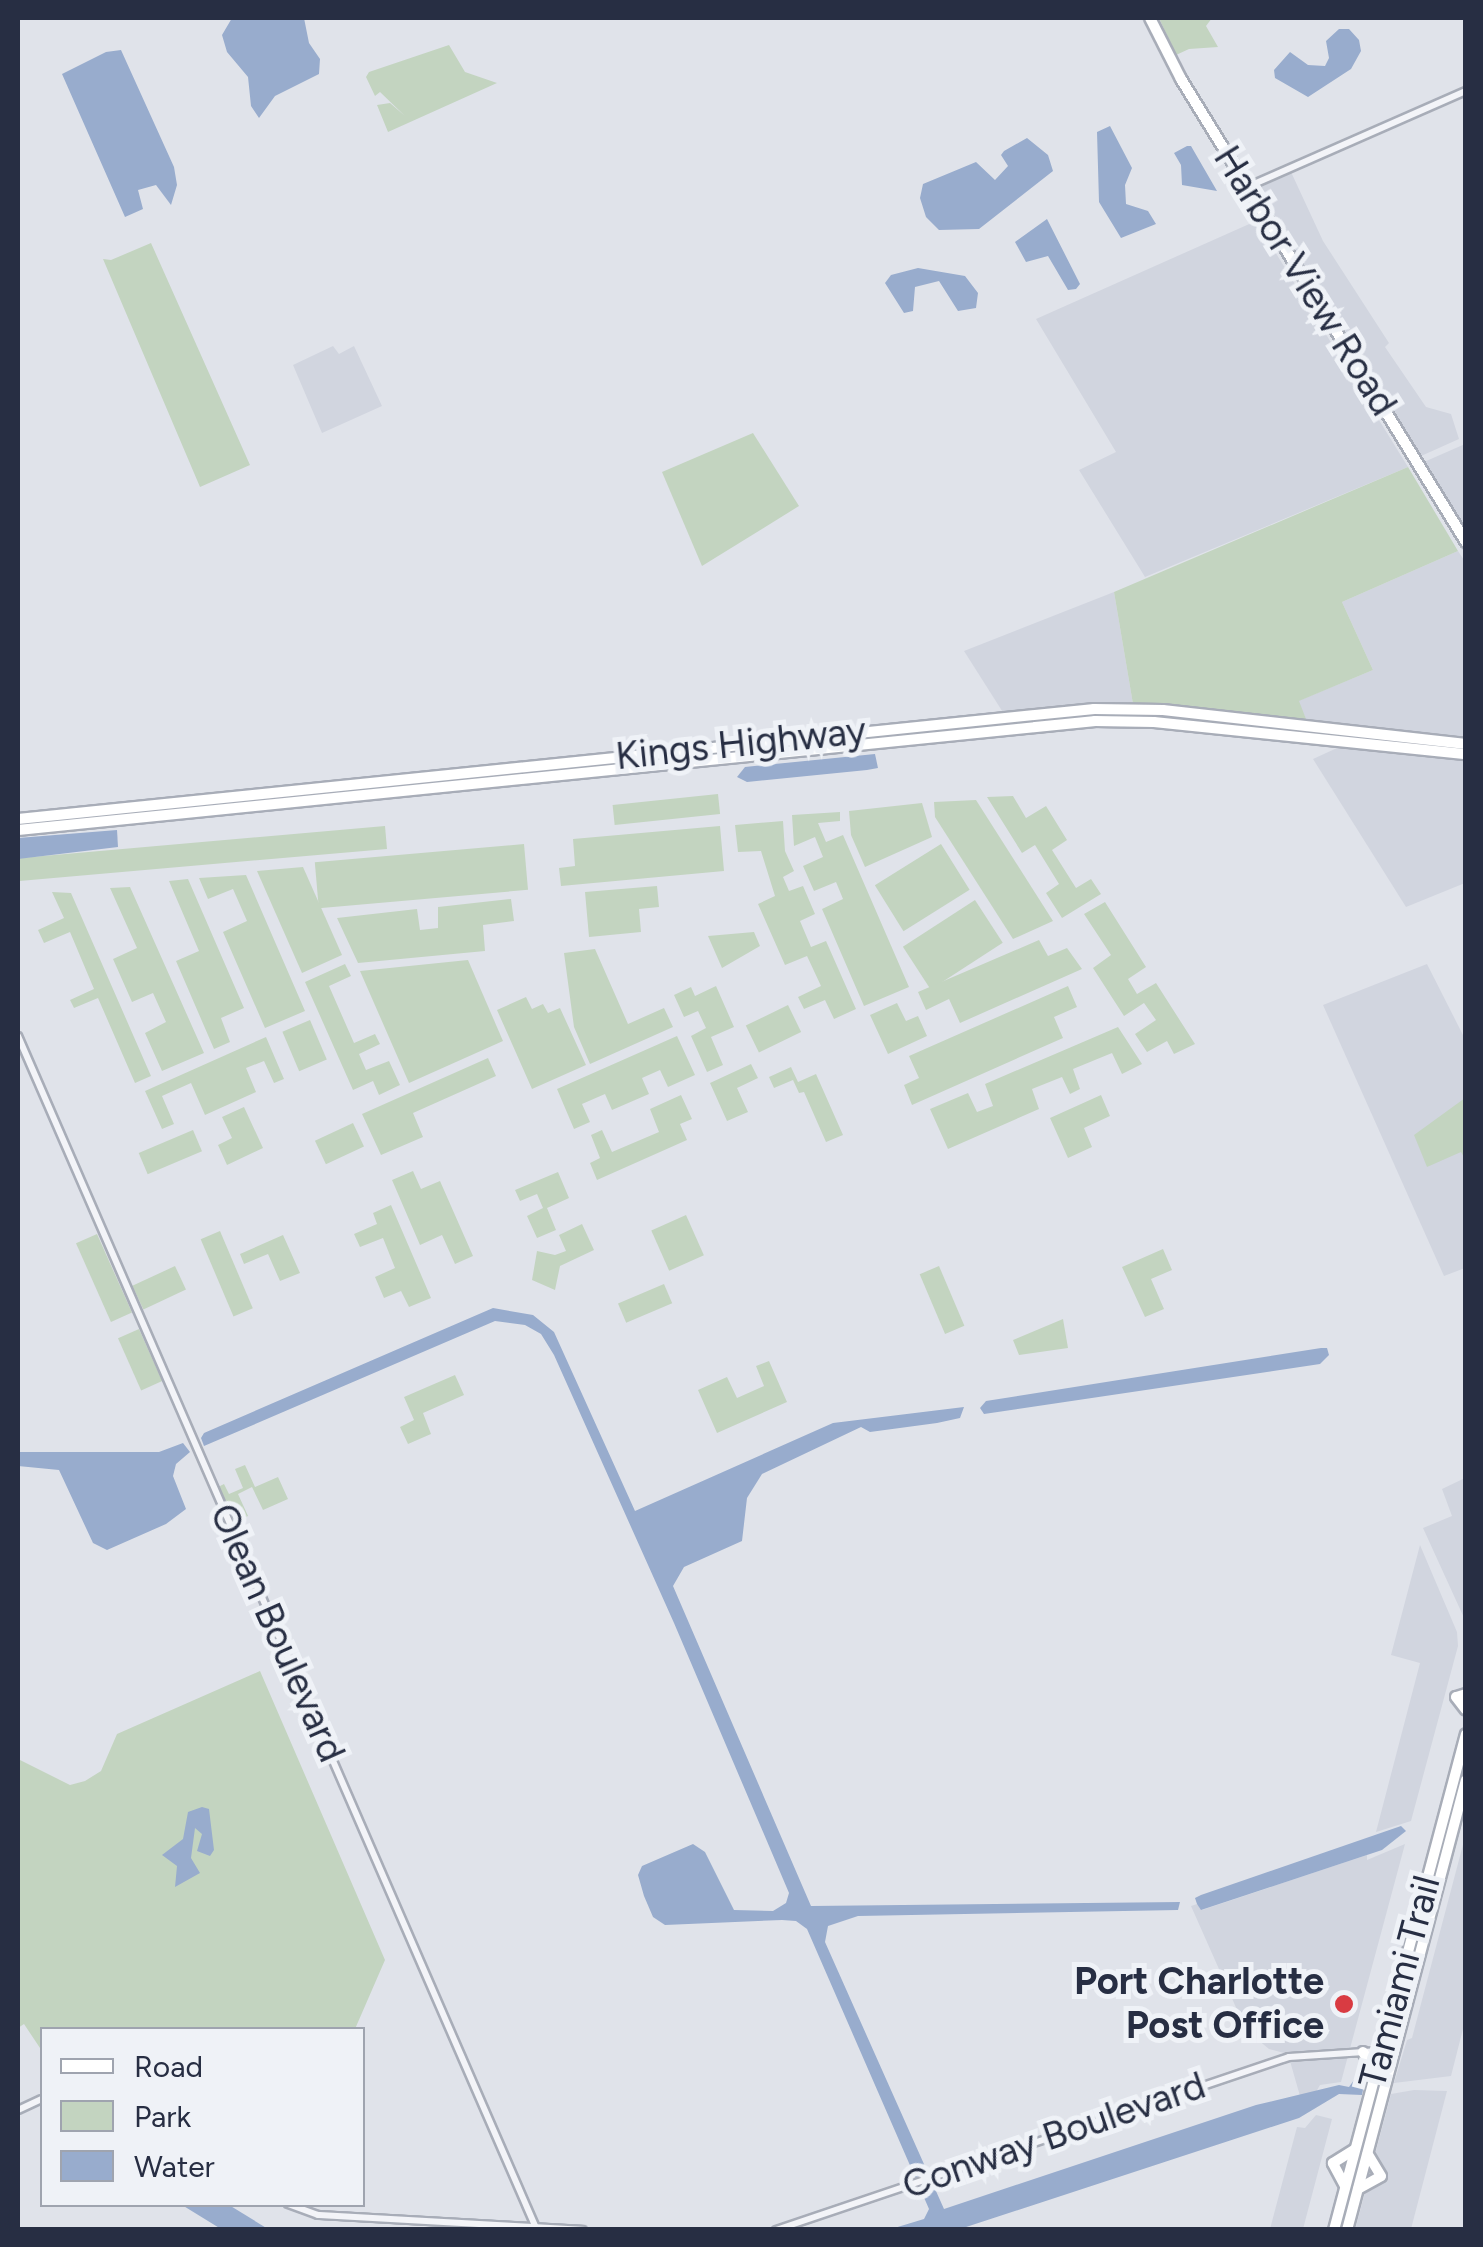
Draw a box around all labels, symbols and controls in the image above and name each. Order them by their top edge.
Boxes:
street label: Harbor View Road [1204,138,1406,424]
street label: Kings Highway [614,708,868,780]
street label: Olean Boulevard [200,1497,354,1769]
street label: Tamiami Trail [1350,1871,1450,2093]
place label: Port Charlotte Post Office [1074,1959,1324,2048]
marker: Port Charlotte Post Office [1333,1993,1355,2015]
legend [40,2027,365,2207]
text: Road [134,2048,203,2085]
street label: Conway Boulevard [897,2063,1211,2209]
text: Park [134,2098,191,2135]
text: Water [134,2148,215,2185]

